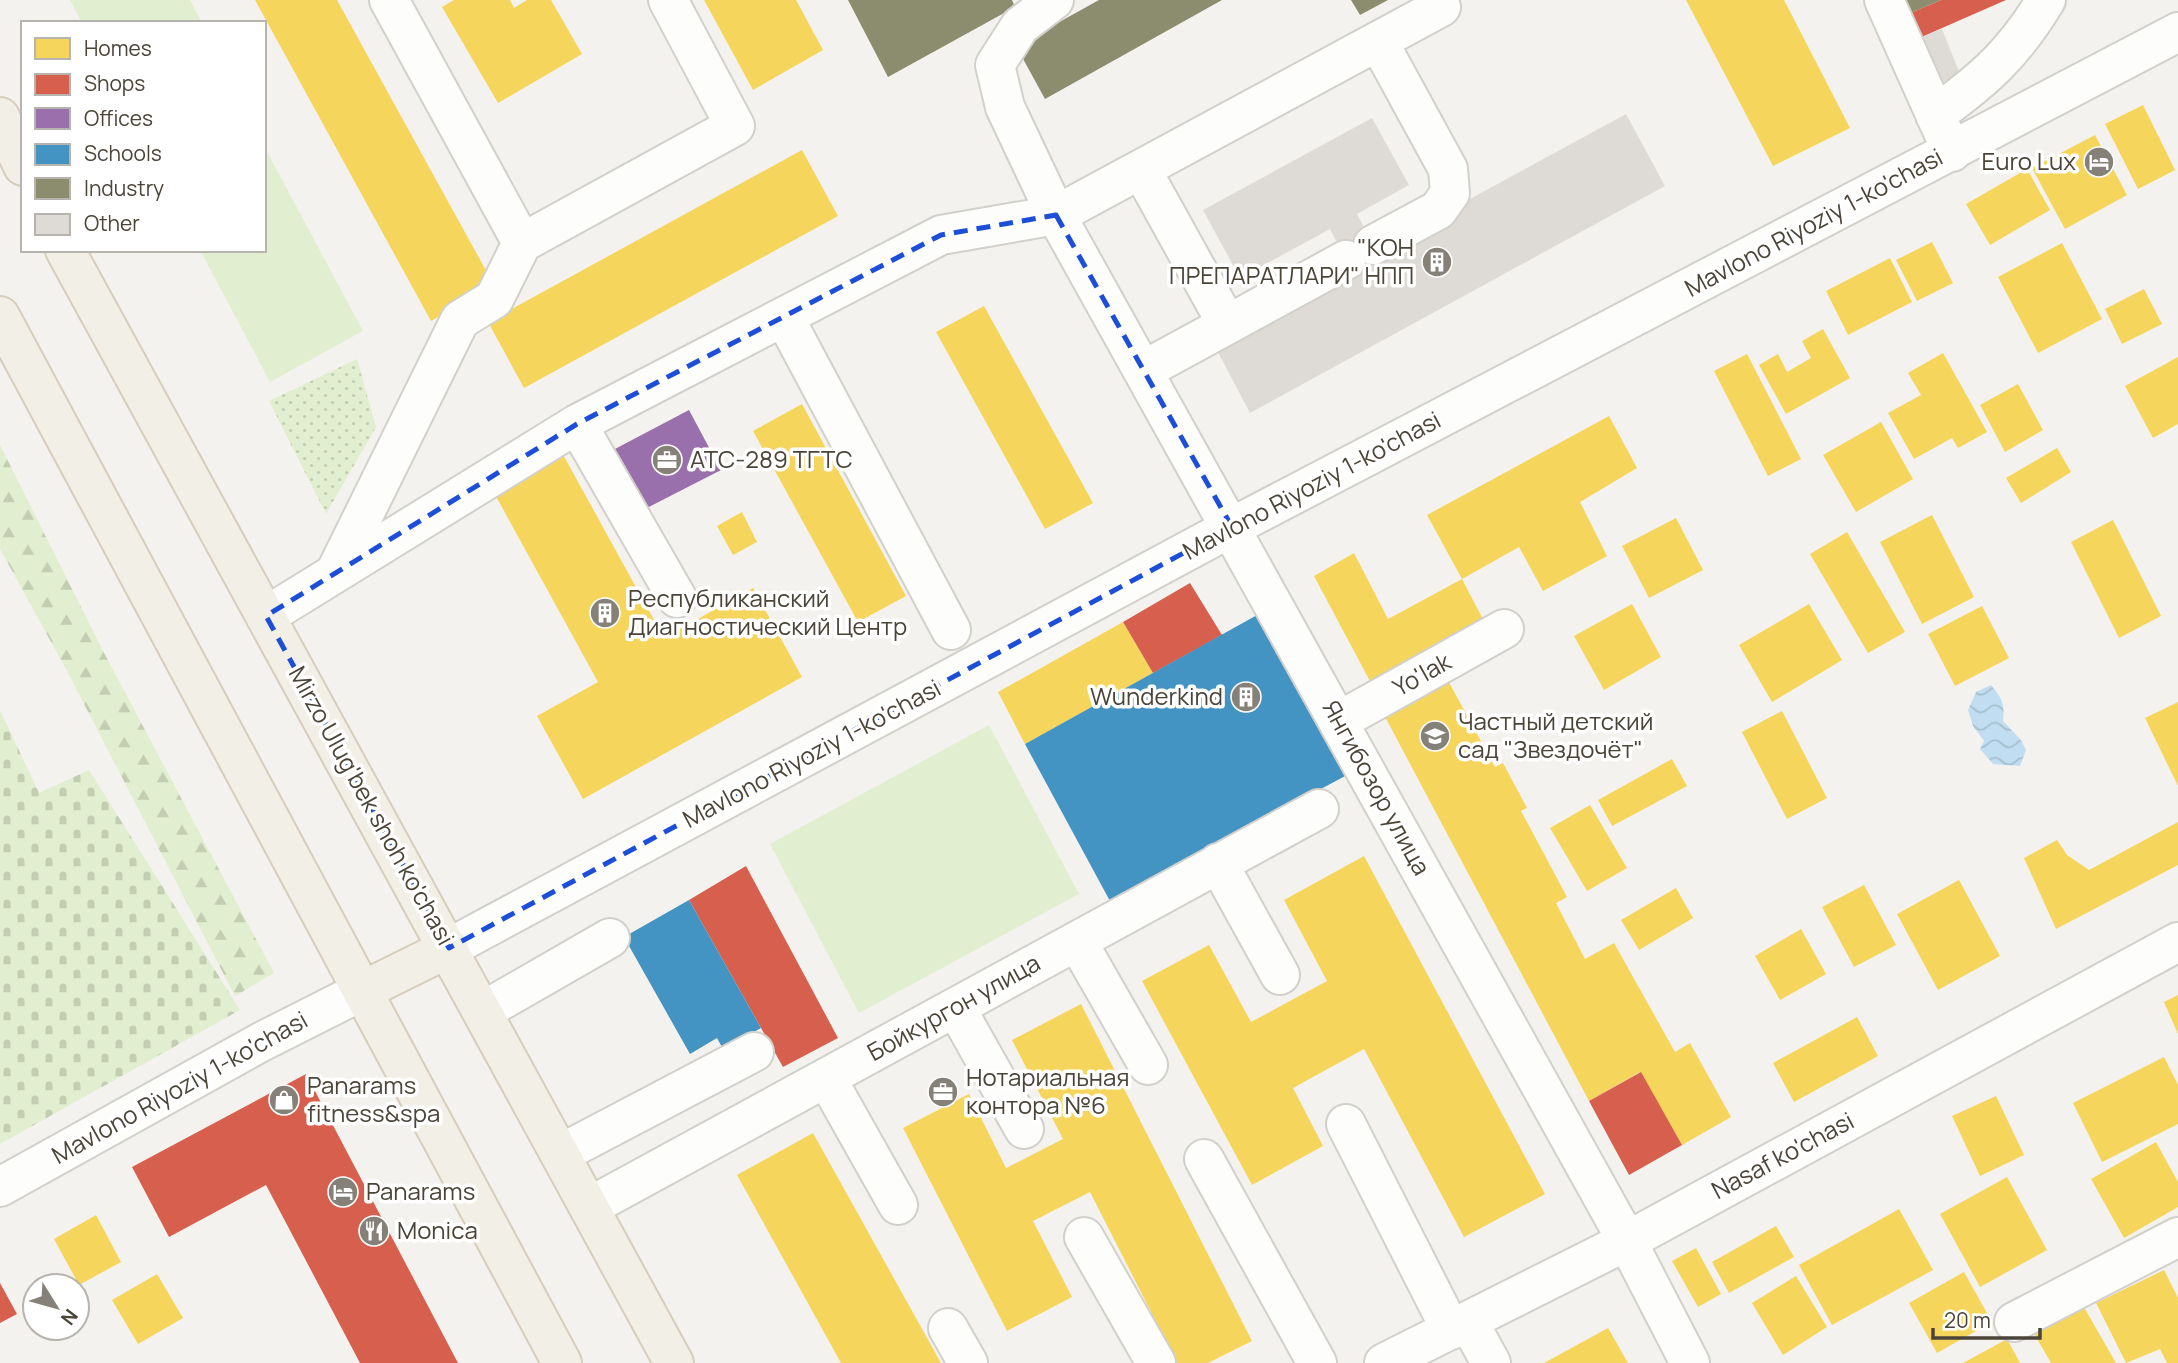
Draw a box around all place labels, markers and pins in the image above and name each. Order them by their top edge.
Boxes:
place label: Euro Lux [1981,144,2076,177]
hotel icon: Euro Lux [2082,145,2116,179]
place label: "КОН ПРЕПАРАТЛАРИ" НПП [1169,230,1414,291]
building icon: "КОН ПРЕПАРАТЛАРИ" НПП [1420,245,1454,279]
place label: АТС-289 ТГТС [690,442,853,475]
office icon: АТС-289 ТГТС [650,443,684,477]
place label: Республиканский Диагностический Центр [628,581,907,642]
building icon: Республиканский Диагностический Центр [588,596,622,630]
place label: Wunderkind [1090,679,1223,712]
building icon: Wunderkind [1229,680,1263,714]
place label: Частный детский сад "Звездочёт" [1458,704,1653,765]
school or university icon: Частный детский сад "Звездочёт" [1418,719,1452,753]
place label: Нотариальная контора №6 [966,1060,1130,1121]
place label: Panarams fitness&spa [307,1068,440,1129]
office icon: Нотариальная контора №6 [926,1075,960,1109]
shop icon: Panarams fitness&spa [267,1083,301,1117]
place label: Panarams [366,1174,475,1207]
hotel icon: Panarams [326,1175,360,1209]
place label: Monica [397,1213,478,1246]
restaurant icon: Monica [357,1214,391,1248]

